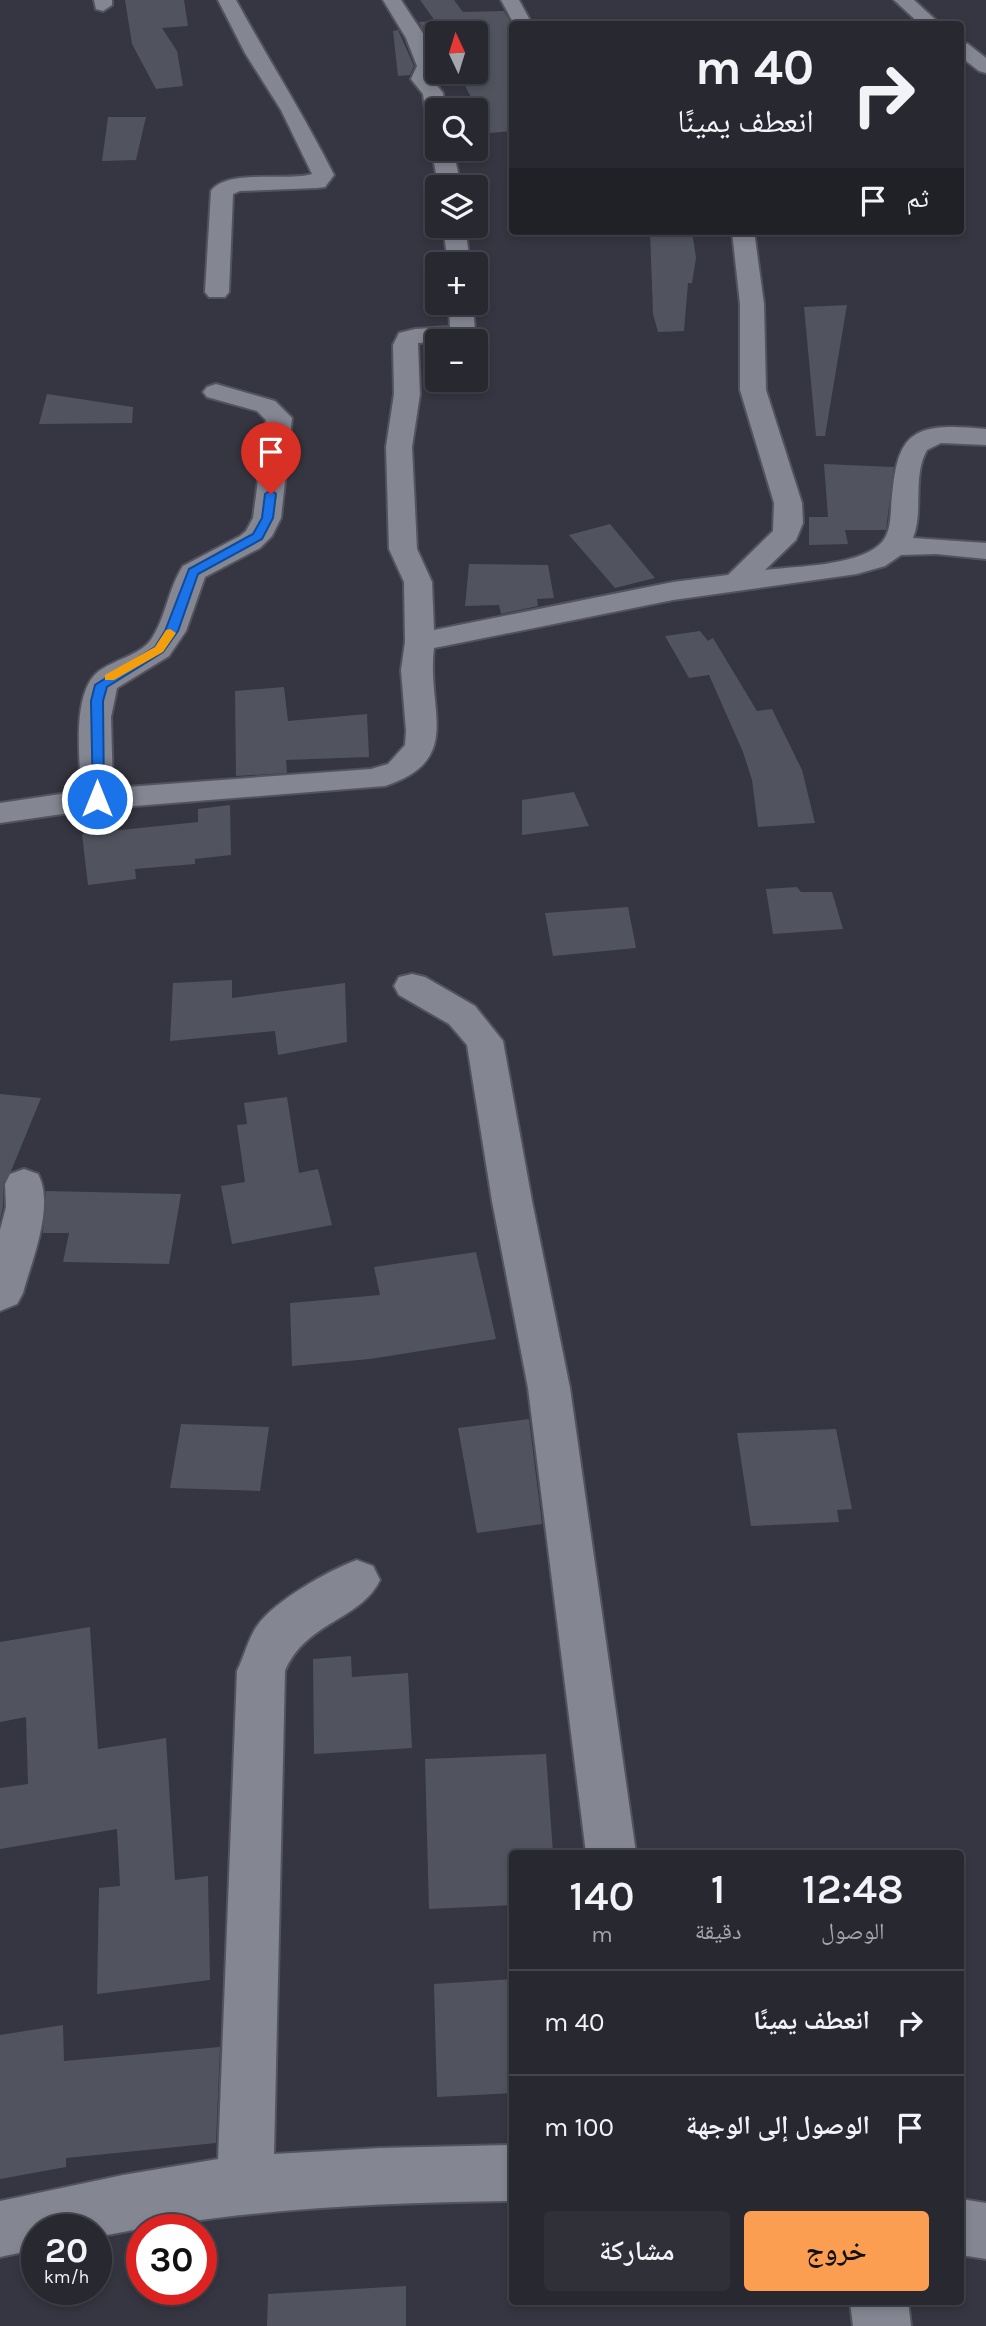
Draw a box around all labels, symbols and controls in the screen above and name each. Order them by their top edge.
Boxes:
north arrow [425,21,488,84]
map controls [425,21,488,392]
text: 40 m [695,39,814,96]
icon: right [838,49,929,140]
button: search [425,98,488,161]
text: انعطف يمينًا [677,103,814,140]
button: layers [425,175,488,238]
icon: arrive [854,182,892,220]
text: ثم [906,183,929,214]
button: + [425,252,488,315]
button: − [425,329,488,392]
pin [241,422,301,494]
icon: arrive [252,433,290,471]
position arrow [60,762,134,836]
text: 1 [711,1864,726,1914]
text: 12:48 [802,1864,904,1914]
text: 140 [569,1871,635,1921]
text: دقيقة [695,1918,742,1945]
text: الوصول [821,1918,885,1945]
text: m [591,1921,613,1948]
icon: right [891,2004,929,2042]
text: انعطف يمينًا [753,2005,870,2036]
text: 40 m [544,2007,604,2038]
icon: arrive [891,2109,929,2147]
text: الوصول إلى الوجهة [686,2110,870,2141]
text: 100 m [544,2112,614,2143]
button: مشاركة [544,2211,730,2291]
button: خروج [744,2211,929,2291]
speed limit sign: 30 [126,2214,217,2305]
text: 20 [45,2230,88,2271]
text: km/h [44,2266,89,2288]

